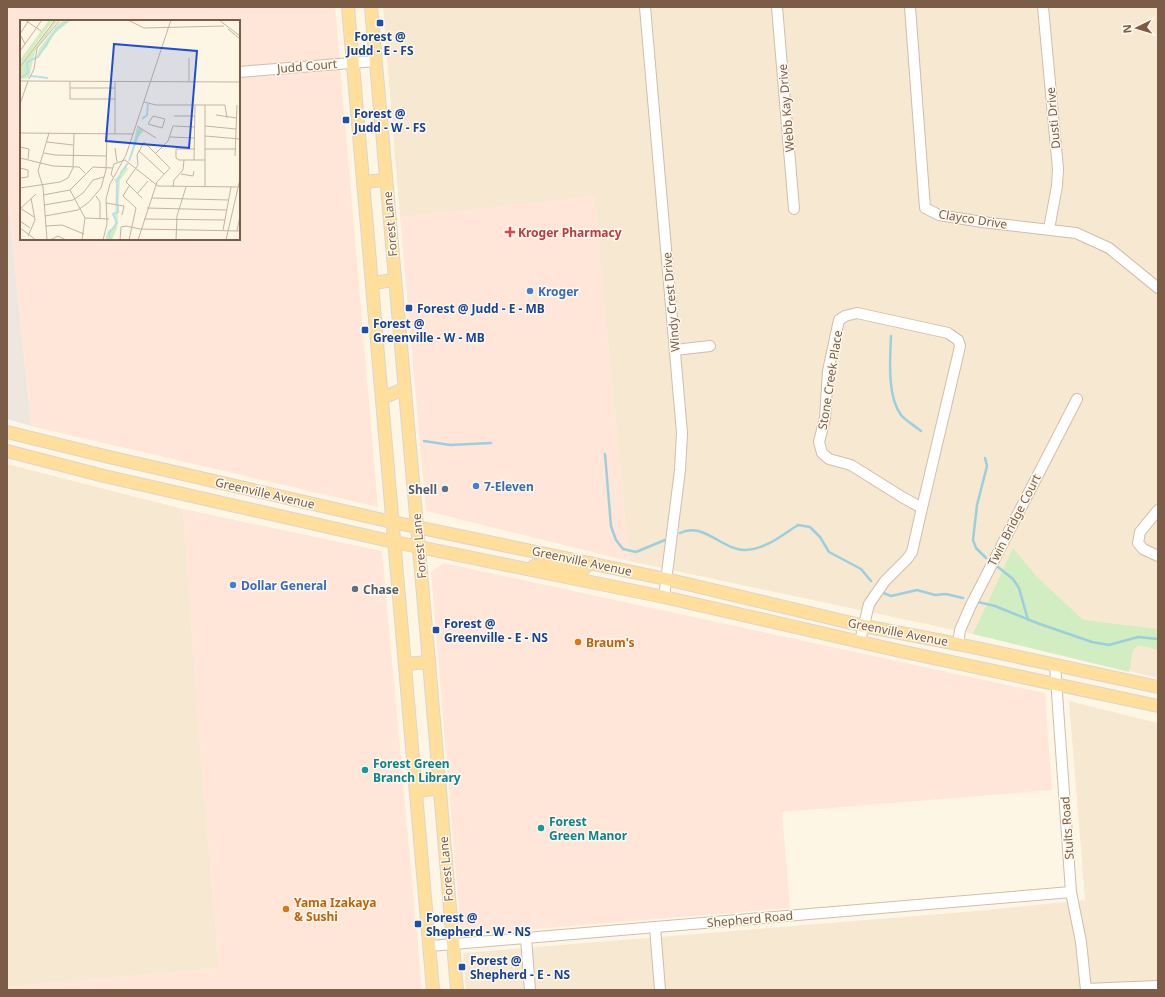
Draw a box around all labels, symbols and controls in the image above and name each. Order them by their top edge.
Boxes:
north arrow [1117,8,1157,48]
marker: Forest @ Judd - E - FS [375,18,385,28]
inset map [20,20,240,240]
text: N [1119,24,1134,34]
place label: Forest @ Judd - E - FS [345,28,414,59]
street label: Judd Court [275,55,338,77]
street label: Webb Kay Drive [774,63,798,153]
street label: Dusti Drive [1042,86,1064,150]
place label: Forest @ Judd - W - FS [353,105,426,136]
marker: Forest @ Judd - W - FS [341,115,351,125]
street label: Forest Lane [379,190,401,257]
street label: Clayco Drive [937,205,1009,233]
place label: Kroger Pharmacy [518,224,622,241]
marker: Kroger Pharmacy [505,227,515,237]
street label: Windy Crest Drive [658,251,684,353]
place label: Kroger [538,283,579,300]
marker: Kroger [525,286,535,296]
place label: Forest @ Judd - E - MB [417,300,545,317]
marker: Forest @ Judd - E - MB [404,303,414,313]
place label: Forest @ Greenville - W - MB [373,315,485,346]
marker: Forest @ Greenville - W - MB [360,325,370,335]
street label: Stone Creek Place [814,329,846,431]
street label: Twin Bridge Court [983,470,1045,569]
street label: Greenville Avenue [213,473,317,513]
place label: 7-Eleven [484,478,534,495]
place label: Shell [408,481,437,498]
marker: 7-Eleven [471,481,481,491]
marker: Shell [440,484,450,494]
street label: Forest Lane [408,512,430,579]
street label: Greenville Avenue [530,542,634,580]
place label: Dollar General [241,577,327,594]
marker: Dollar General [228,580,238,590]
place label: Chase [363,581,399,598]
marker: Chase [350,584,360,594]
street label: Greenville Avenue [846,614,950,650]
place label: Forest @ Greenville - E - NS [444,615,548,646]
marker: Forest @ Greenville - E - NS [431,625,441,635]
place label: Braum's [586,634,635,651]
marker: Braum's [573,637,583,647]
place label: Forest Green Branch Library [373,755,461,786]
marker: Forest Green Branch Library [360,765,370,775]
street label: Stults Road [1056,796,1078,860]
place label: Forest Green Manor [549,813,628,844]
marker: Forest Green Manor [536,823,546,833]
street label: Forest Lane [435,835,457,902]
place label: Yama Izakaya & Sushi [294,894,377,925]
marker: Yama Izakaya & Sushi [281,904,291,914]
street label: Shepherd Road [706,907,794,931]
place label: Forest @ Shepherd - W - NS [426,909,531,940]
marker: Forest @ Shepherd - W - NS [413,919,423,929]
place label: Forest @ Shepherd - E - NS [470,952,570,983]
marker: Forest @ Shepherd - E - NS [457,962,467,972]

